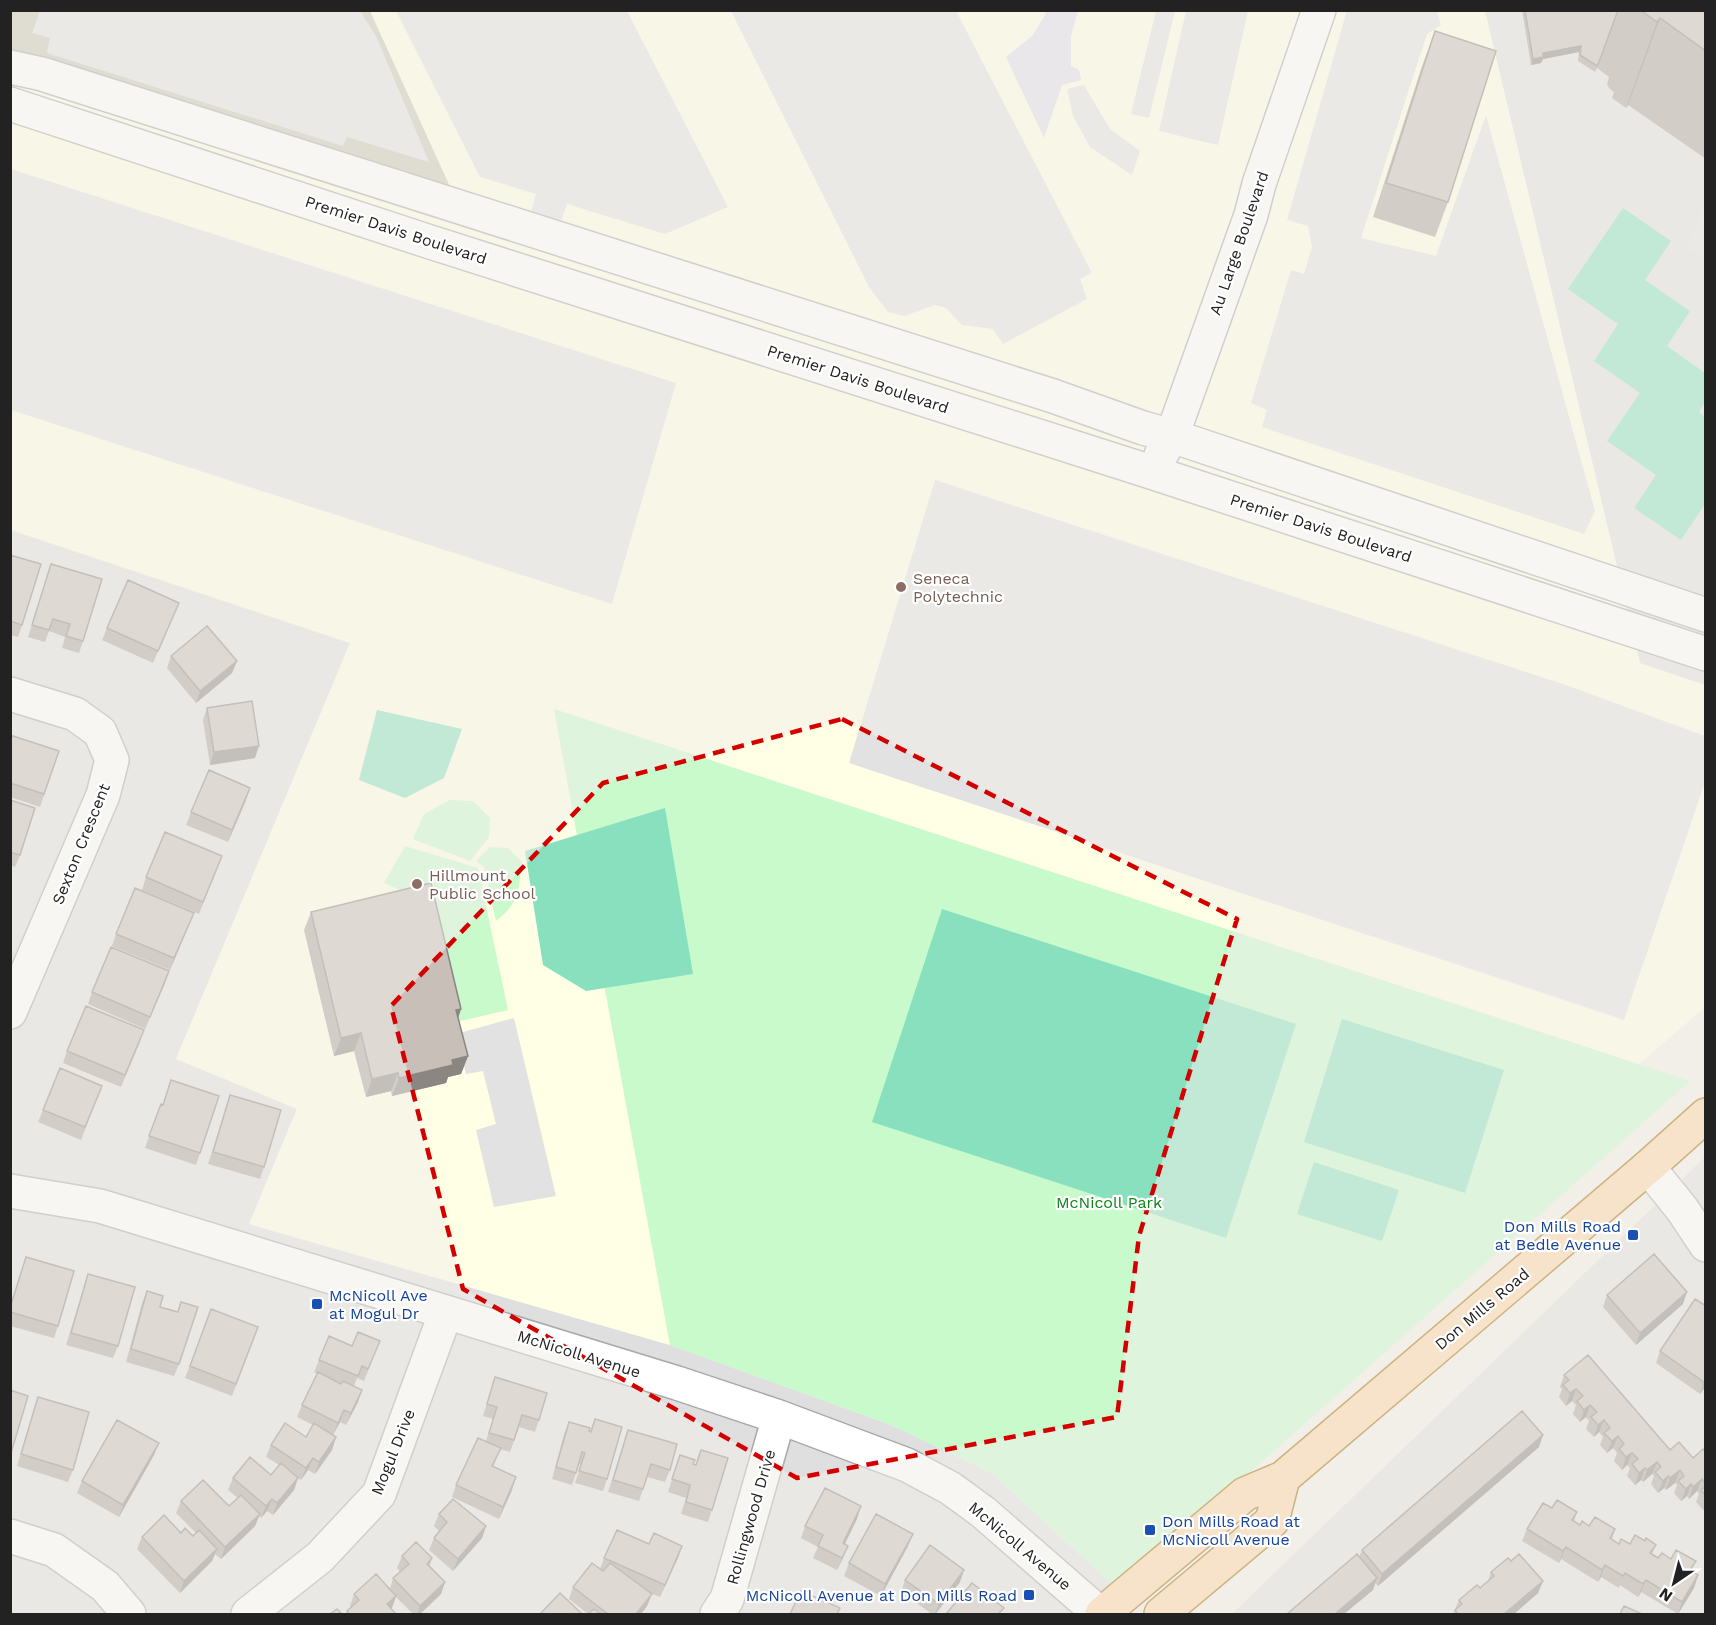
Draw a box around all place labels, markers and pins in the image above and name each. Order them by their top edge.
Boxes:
place label: Seneca Polytechnic [913,569,1003,606]
marker: Seneca Polytechnic [894,580,908,594]
place label: Hillmount Public School [429,866,536,903]
marker: Hillmount Public School [410,877,424,891]
place label: Don Mills Road at Bedle Avenue [1495,1217,1621,1254]
marker: Don Mills Road at Bedle Avenue [1626,1228,1640,1242]
place label: McNicoll Ave at Mogul Dr [329,1286,428,1323]
marker: McNicoll Ave at Mogul Dr [310,1297,324,1311]
place label: Don Mills Road at McNicoll Avenue [1162,1512,1300,1549]
marker: Don Mills Road at McNicoll Avenue [1143,1523,1157,1537]
place label: McNicoll Avenue at Don Mills Road [746,1586,1017,1605]
marker: McNicoll Avenue at Don Mills Road [1022,1588,1036,1602]

